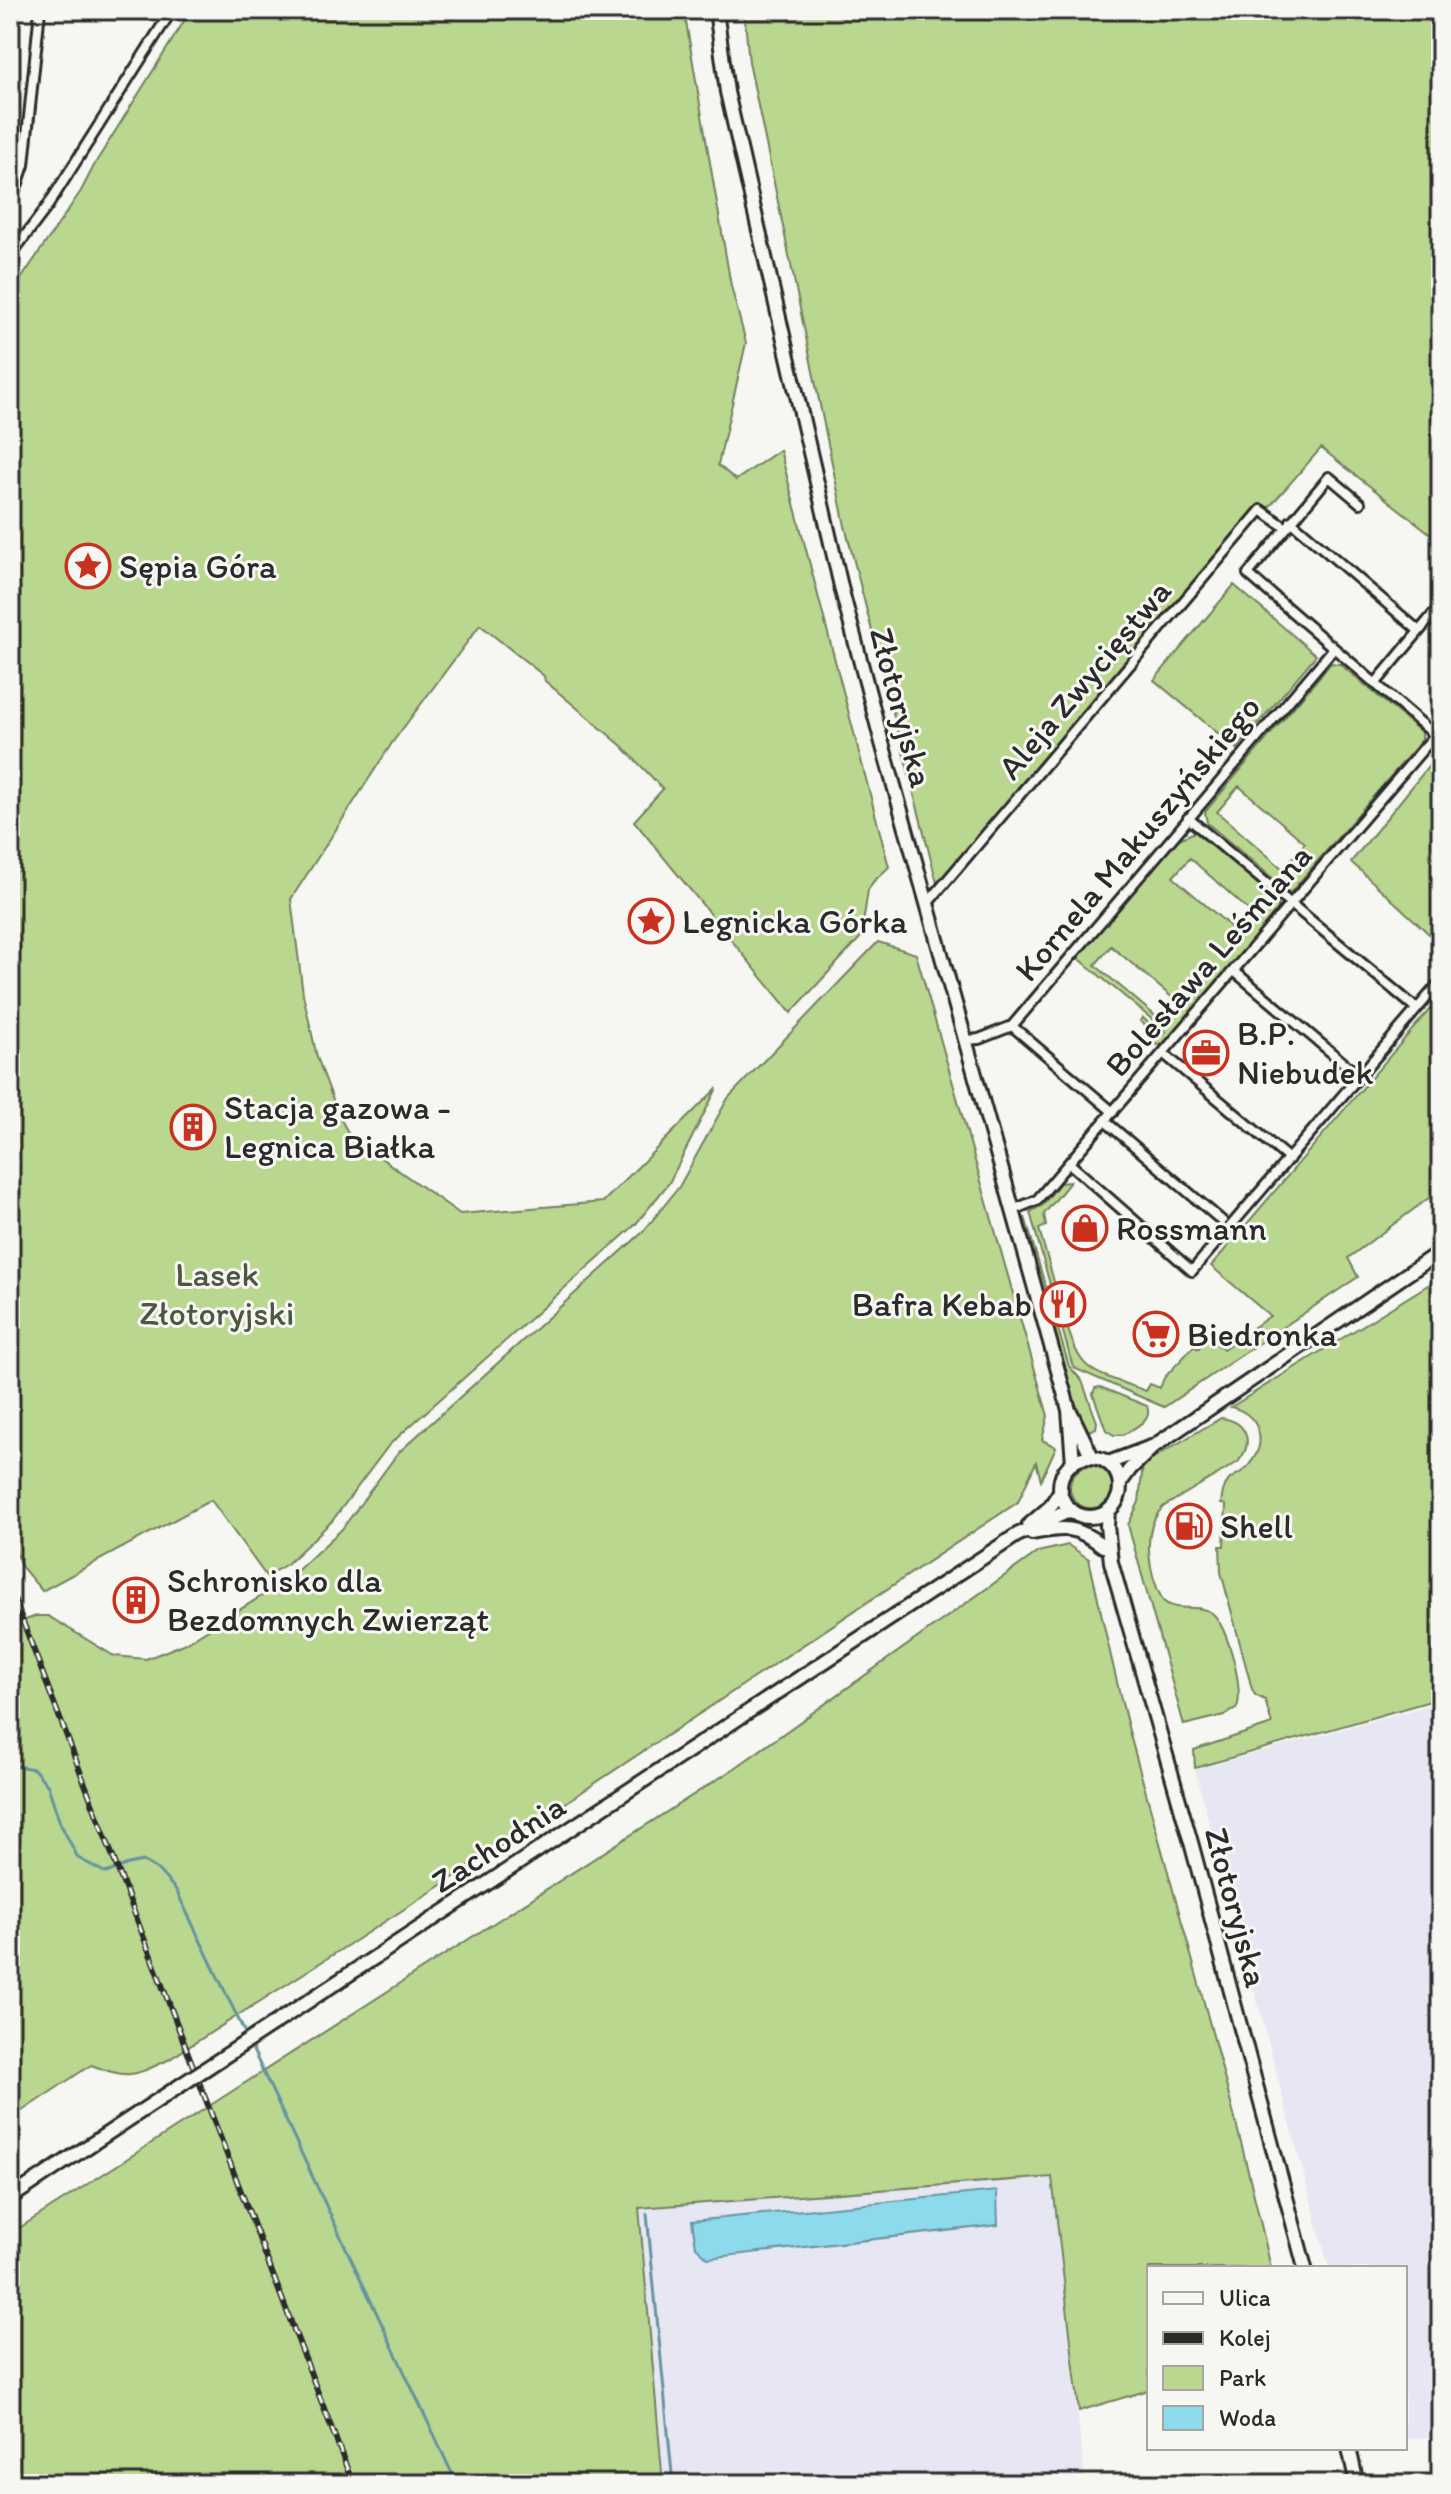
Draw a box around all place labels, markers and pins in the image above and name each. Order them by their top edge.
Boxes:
place icon: Sępia Góra [64,542,112,590]
place label: Sępia Góra [119,546,277,587]
place icon: Legnicka Górka [627,897,675,945]
place label: Legnicka Górka [682,901,908,942]
place label: B.P. Niebudek [1237,1013,1374,1093]
office icon: B.P. Niebudek [1182,1029,1230,1077]
place label: Stacja gazowa - Legnica Białka [224,1087,451,1167]
building icon: Stacja gazowa - Legnica Białka [169,1103,217,1151]
shop icon: Rossmann [1061,1204,1109,1252]
place label: Rossmann [1116,1208,1267,1249]
restaurant icon: Bafra Kebab [1039,1280,1087,1328]
place label: Bafra Kebab [852,1284,1032,1325]
supermarket icon: Biedronka [1132,1310,1180,1358]
place label: Biedronka [1187,1314,1338,1355]
fuel station icon: Shell [1165,1502,1213,1550]
place label: Shell [1220,1506,1293,1547]
place label: Schronisko dla Bezdomnych Zwierząt [167,1560,489,1640]
building icon: Schronisko dla Bezdomnych Zwierząt [112,1576,160,1624]

